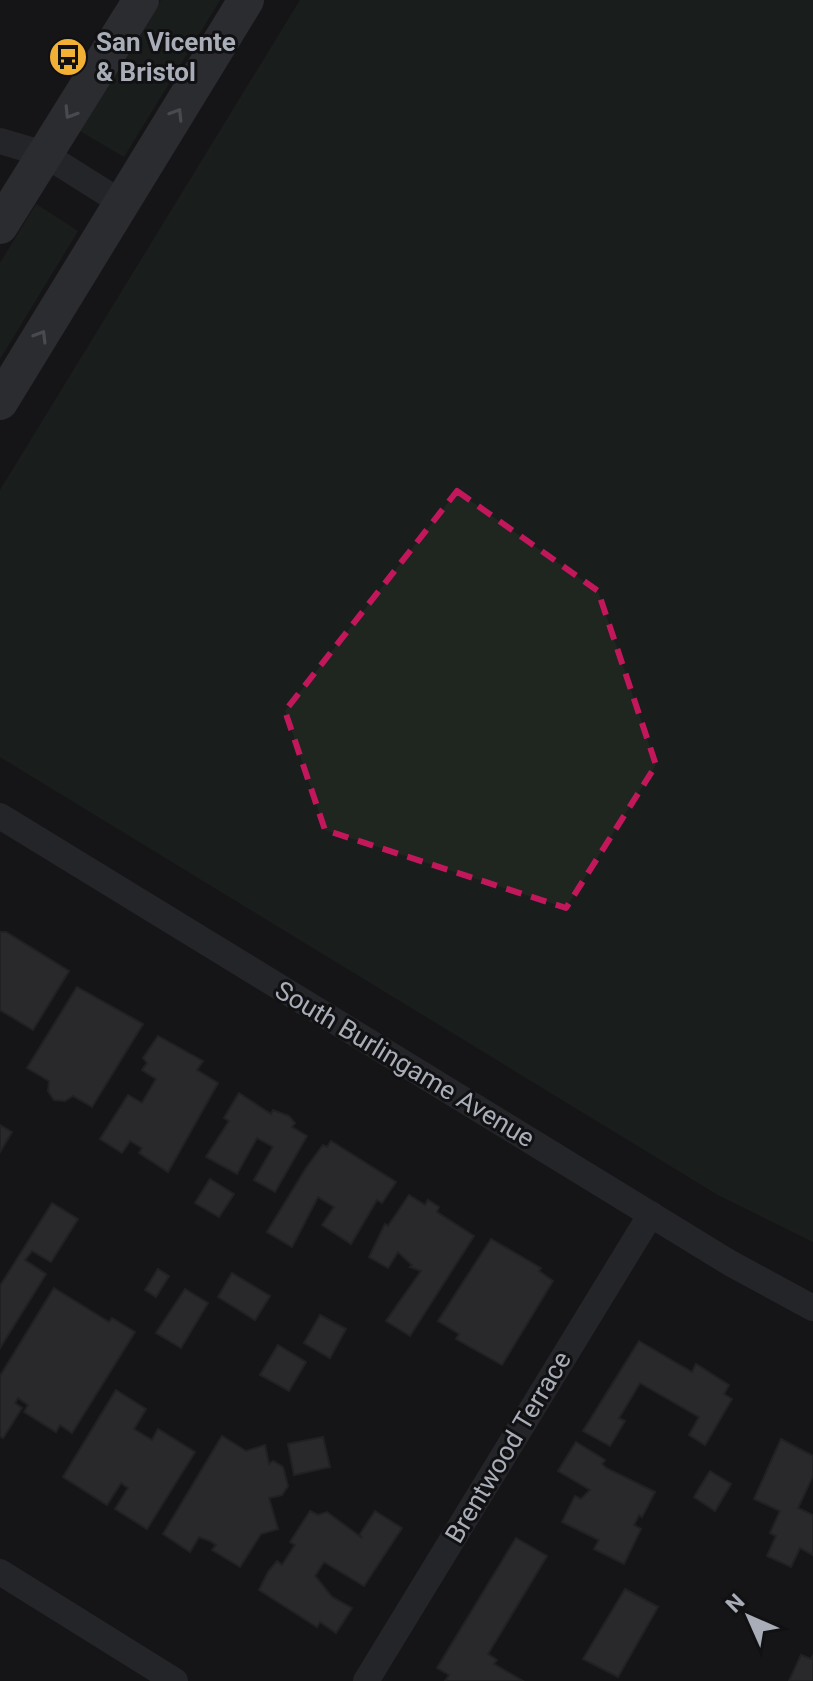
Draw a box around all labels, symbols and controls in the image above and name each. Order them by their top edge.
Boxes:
place label: San Vicente & Bristol [96,27,236,87]
bus stop icon: San Vicente & Bristol [47,36,89,78]
one-way arrow [64,104,79,119]
one-way arrow [167,108,182,123]
one-way arrow [31,330,46,345]
street label: South Burlingame Avenue [270,975,540,1153]
street label: Brentwood Terrace [439,1346,577,1548]
north arrow [709,1577,789,1657]
text: N [721,1589,750,1618]

